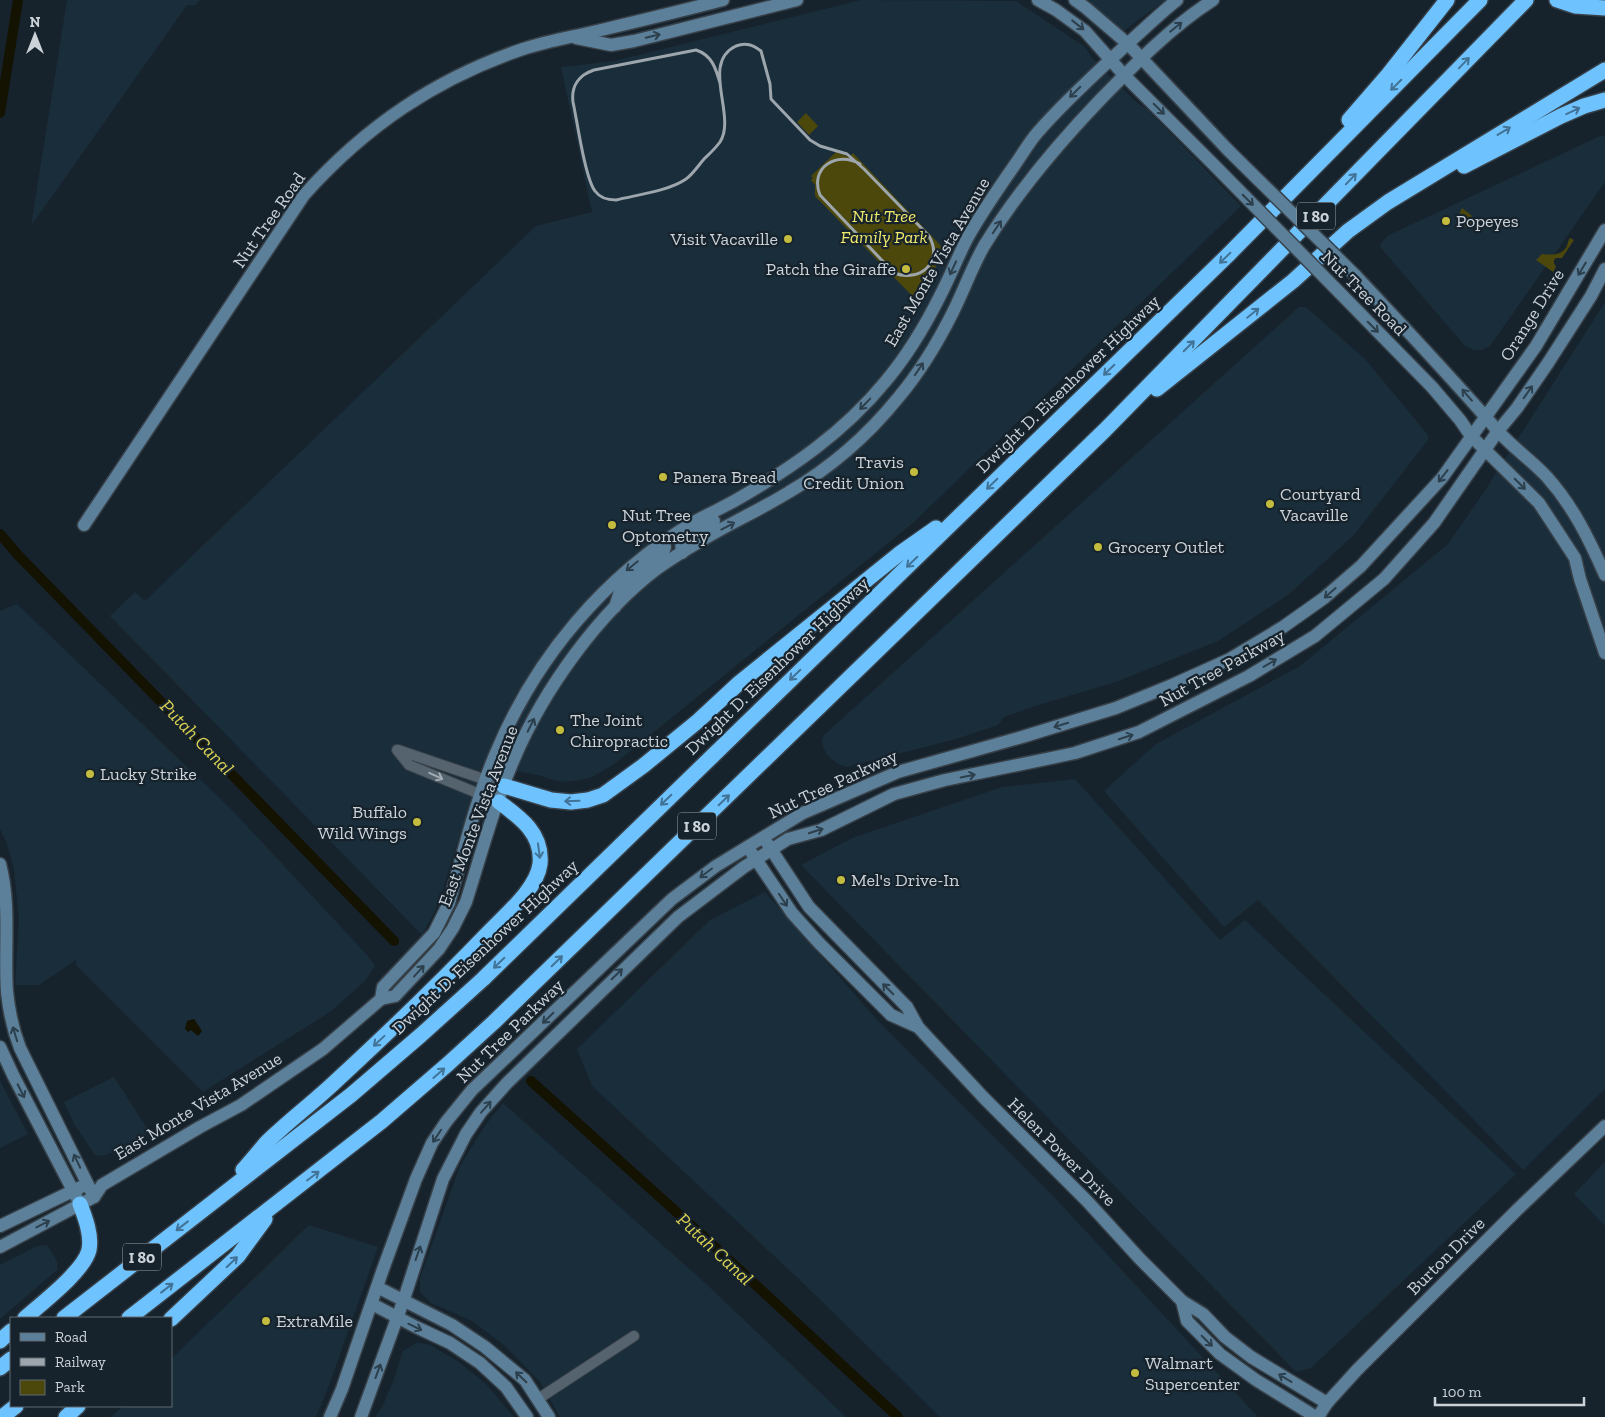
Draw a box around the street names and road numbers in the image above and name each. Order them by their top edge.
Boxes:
street label: Nut Tree Road [228,168,310,272]
street label: East Monte Vista Avenue [880,173,994,351]
road number: I 80 [1297,202,1335,230]
street label: Nut Tree Road [1317,246,1411,340]
street label: Orange Drive [1495,265,1569,365]
street label: Dwight D. Eisenhower Highway [972,290,1165,478]
street label: Dwight D. Eisenhower Highway [681,572,874,760]
street label: Nut Tree Parkway [1155,624,1289,712]
street label: East Monte Vista Avenue [433,723,523,909]
street label: Nut Tree Parkway [765,744,902,824]
road number: I 80 [678,812,716,839]
street label: Dwight D. Eisenhower Highway [387,854,583,1039]
street label: Nut Tree Parkway [452,974,569,1088]
street label: East Monte Vista Avenue [110,1047,286,1165]
street label: Helen Power Drive [1003,1093,1121,1211]
street label: Burton Drive [1402,1212,1490,1300]
road number: I 80 [123,1244,161,1270]

